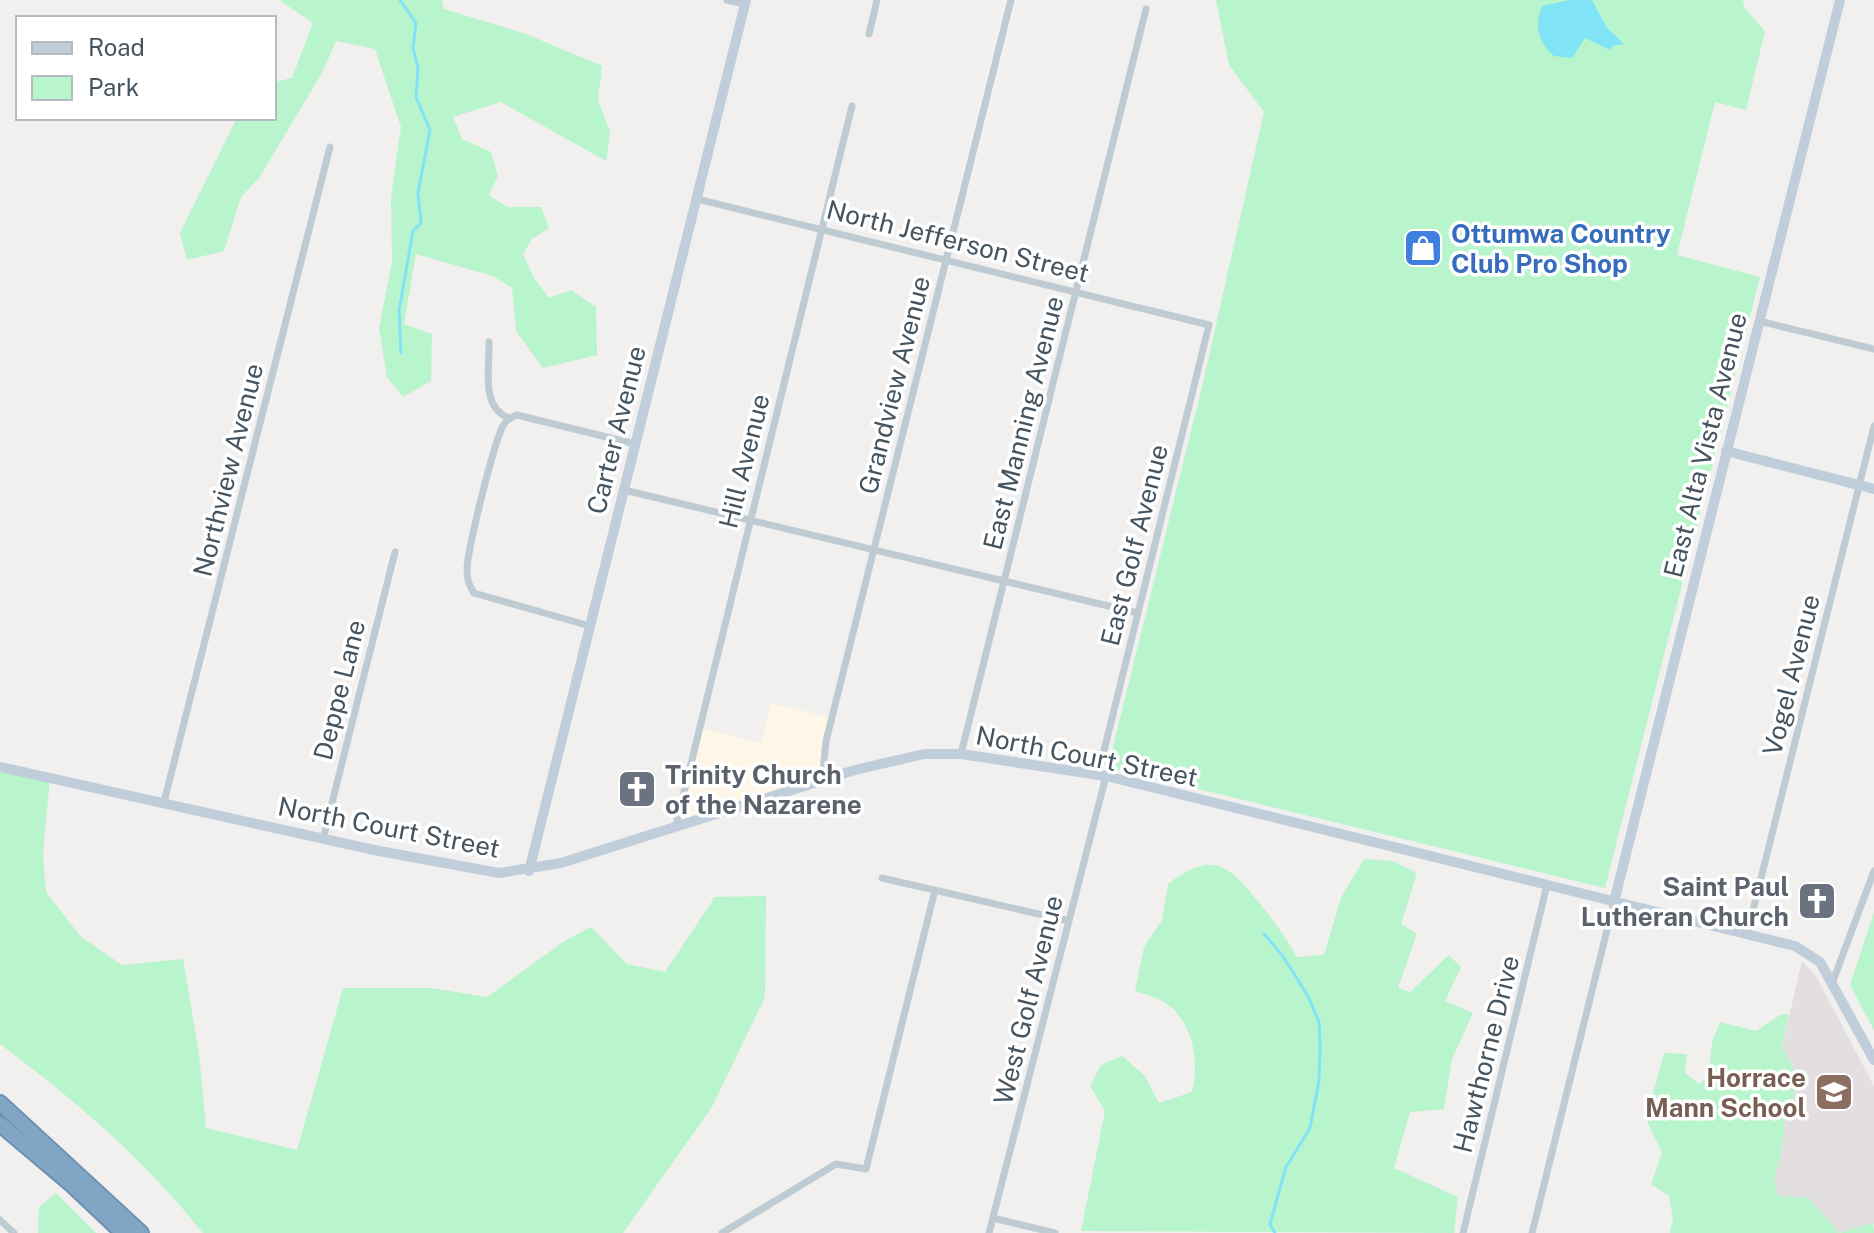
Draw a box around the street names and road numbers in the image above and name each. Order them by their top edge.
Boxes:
street label: North Jefferson Street [824,193,1092,289]
street label: Grandview Avenue [852,273,936,497]
street label: East Manning Avenue [976,293,1070,553]
street label: East Alta Vista Avenue [1657,309,1753,581]
street label: Carter Avenue [580,343,652,517]
street label: Northview Avenue [187,360,269,580]
street label: Hill Avenue [712,391,776,531]
street label: East Golf Avenue [1094,441,1174,649]
street label: Vogel Avenue [1756,591,1826,759]
street label: Deppe Lane [307,617,371,763]
street label: North Court Street [973,719,1201,793]
street label: North Court Street [275,790,503,864]
street label: West Golf Avenue [987,892,1069,1108]
street label: Hawthorne Drive [1447,952,1525,1156]

